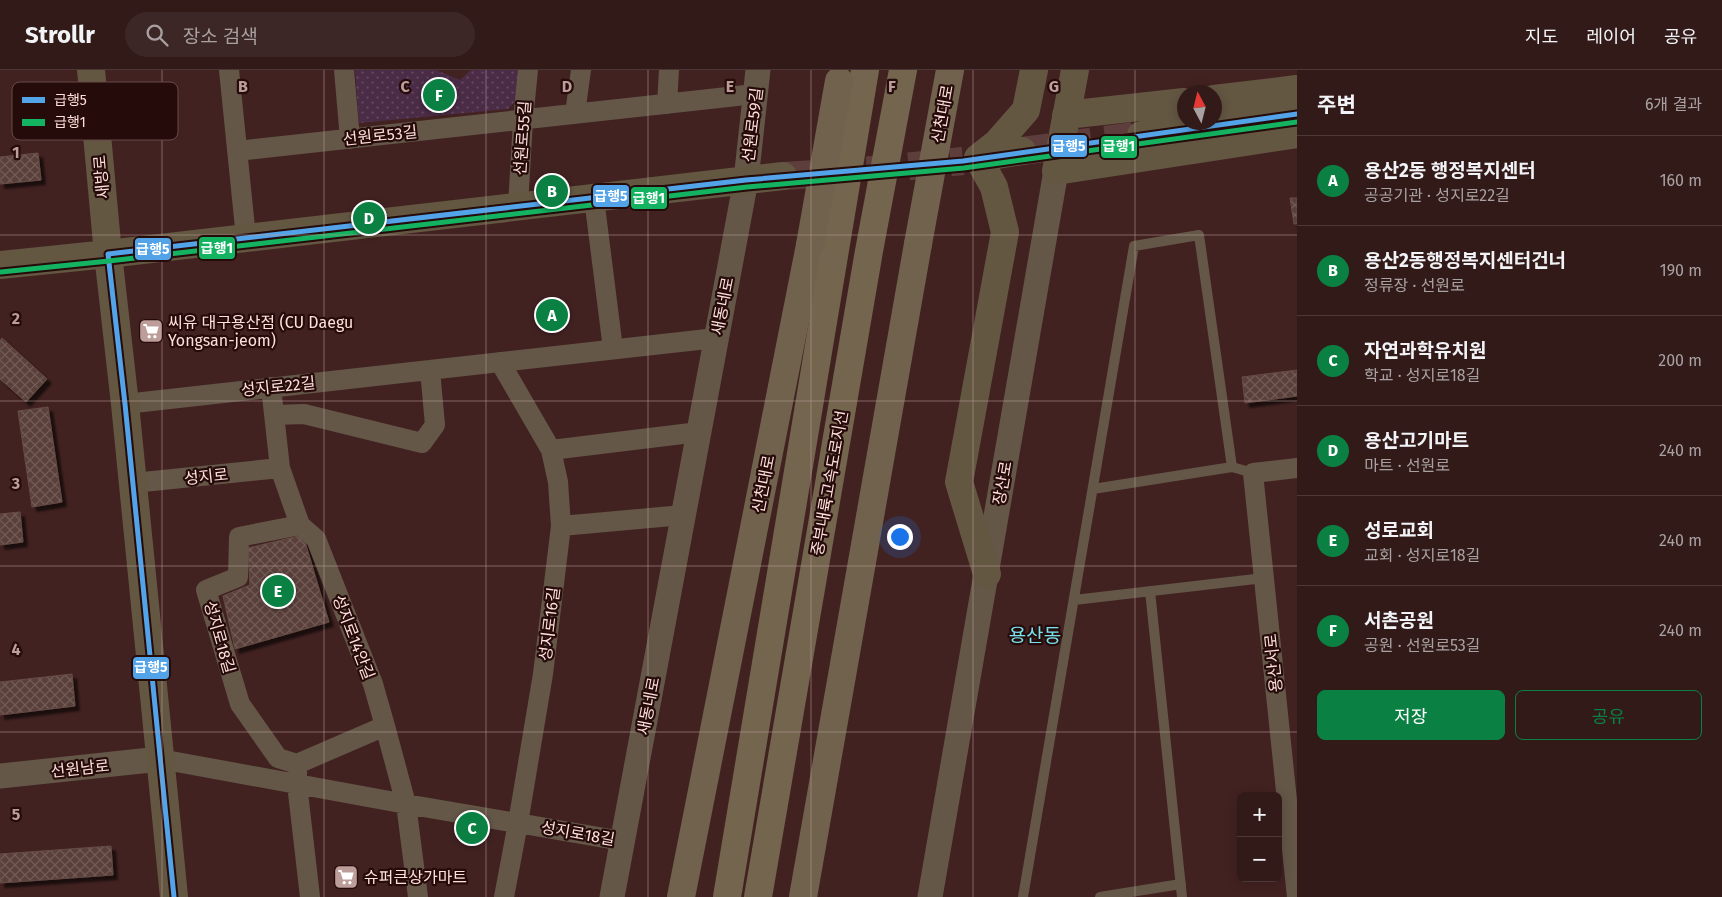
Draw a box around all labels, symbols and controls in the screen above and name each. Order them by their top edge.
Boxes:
search box [125,12,475,57]
text: Strollr [25,21,95,49]
icon: search [143,21,171,49]
text: 장소 검색 [183,25,258,48]
text: 지도 [1525,26,1558,48]
text: 레이어 [1586,26,1636,48]
text: 공유 [1664,26,1697,48]
pin: F [423,76,455,114]
text: B [238,77,248,96]
text: C [400,77,410,96]
text: D [562,77,572,96]
text: E [726,77,734,96]
text: F [888,77,896,96]
text: G [1049,77,1059,96]
legend [12,82,178,140]
street label: 신천대로 [928,83,957,145]
north arrow [1177,85,1222,130]
street label: 선원로59길 [738,87,766,163]
text: 급행5 [54,92,87,109]
text: 주변 [1317,92,1356,118]
text: 6개 결과 [1645,95,1702,114]
street label: 선원로55길 [510,100,535,176]
text: 급행1 [54,114,86,131]
street label: 선원로53길 [342,122,418,149]
line badge: 급행5 [1050,134,1088,158]
line badge: 급행1 [1100,135,1138,159]
text: 급행5 [1052,138,1086,155]
text: 급행1 [1103,138,1135,155]
text: 1 [12,143,20,162]
street label: 새방로 [90,154,113,200]
text: 용산2동 행정복지센터 [1364,159,1536,182]
text: A [1328,171,1338,190]
text: 160 m [1660,171,1702,190]
pin: B [536,172,568,210]
line badge: 급행5 [592,184,630,208]
line badge: 급행1 [630,186,668,210]
text: 공공기관 · 성지로22길 [1364,186,1510,205]
text: 급행5 [594,188,628,205]
text: 급행1 [633,190,665,207]
pin: D [353,199,385,237]
line badge: 급행1 [198,236,236,260]
line badge: 급행5 [134,237,172,261]
text: 급행1 [201,240,233,257]
text: 급행5 [136,241,170,258]
text: 용산2동행정복지센터건너 [1364,249,1566,272]
text: B [1328,261,1338,280]
text: 190 m [1660,261,1702,280]
street label: 새동네로 [708,275,737,337]
text: 정류장 · 선원로 [1364,276,1465,295]
pin: A [536,296,568,334]
text: 2 [12,309,20,328]
place label: 씨유 대구용산점 (CU Daegu Yongsan-jeom) [168,313,353,350]
supermarket icon: 씨유 대구용산점 (CU Daegu Yongsan-jeom) [138,318,164,344]
text: 자연과학유치원 [1364,339,1486,362]
text: C [1328,351,1338,370]
text: 200 m [1658,351,1702,370]
text: 학교 · 성지로18길 [1364,366,1480,385]
street label: 성지로22길 [240,373,316,400]
street label: 중부내륙고속도로지선 [807,409,852,557]
text: 용산고기마트 [1364,429,1469,452]
text: D [1328,441,1338,460]
text: 240 m [1659,441,1702,460]
street label: 신천대로 [749,453,778,515]
text: 마트 · 선원로 [1364,456,1450,475]
street label: 장산로 [989,459,1016,506]
street label: 성지로 [183,465,229,488]
text: 3 [11,474,20,493]
text: 성로교회 [1364,519,1434,542]
your location [887,524,913,550]
text: E [1329,531,1337,550]
text: 240 m [1659,531,1702,550]
text: 교회 · 성지로18길 [1364,546,1480,565]
pin: E [262,572,294,610]
street label: 성지로16길 [536,586,563,662]
street label: 성지로14안길 [329,592,378,682]
street label: 성지로18길 [200,599,239,676]
text: 서촌공원 [1364,609,1434,632]
text: F [1329,621,1337,640]
text: 240 m [1659,621,1702,640]
district label: 용산동 [1009,624,1061,647]
street label: 용산서로 [1261,632,1286,693]
text: 공원 · 선원로53길 [1364,636,1481,655]
text: 4 [11,640,21,659]
line badge: 급행5 [132,656,170,680]
text: 급행5 [134,659,168,676]
street label: 새동네로 [634,675,663,737]
button: 저장 [1317,690,1505,740]
button: 공유 [1515,690,1702,740]
street label: 선원남로 [50,756,111,781]
map controls [1237,792,1282,882]
button: + [1237,792,1282,837]
text: 5 [12,805,21,824]
pin: C [456,809,488,847]
street label: 성지로18길 [540,818,616,849]
button: − [1237,837,1282,882]
supermarket icon: 슈퍼큰상가마트 [333,864,359,890]
place label: 슈퍼큰상가마트 [364,868,467,887]

